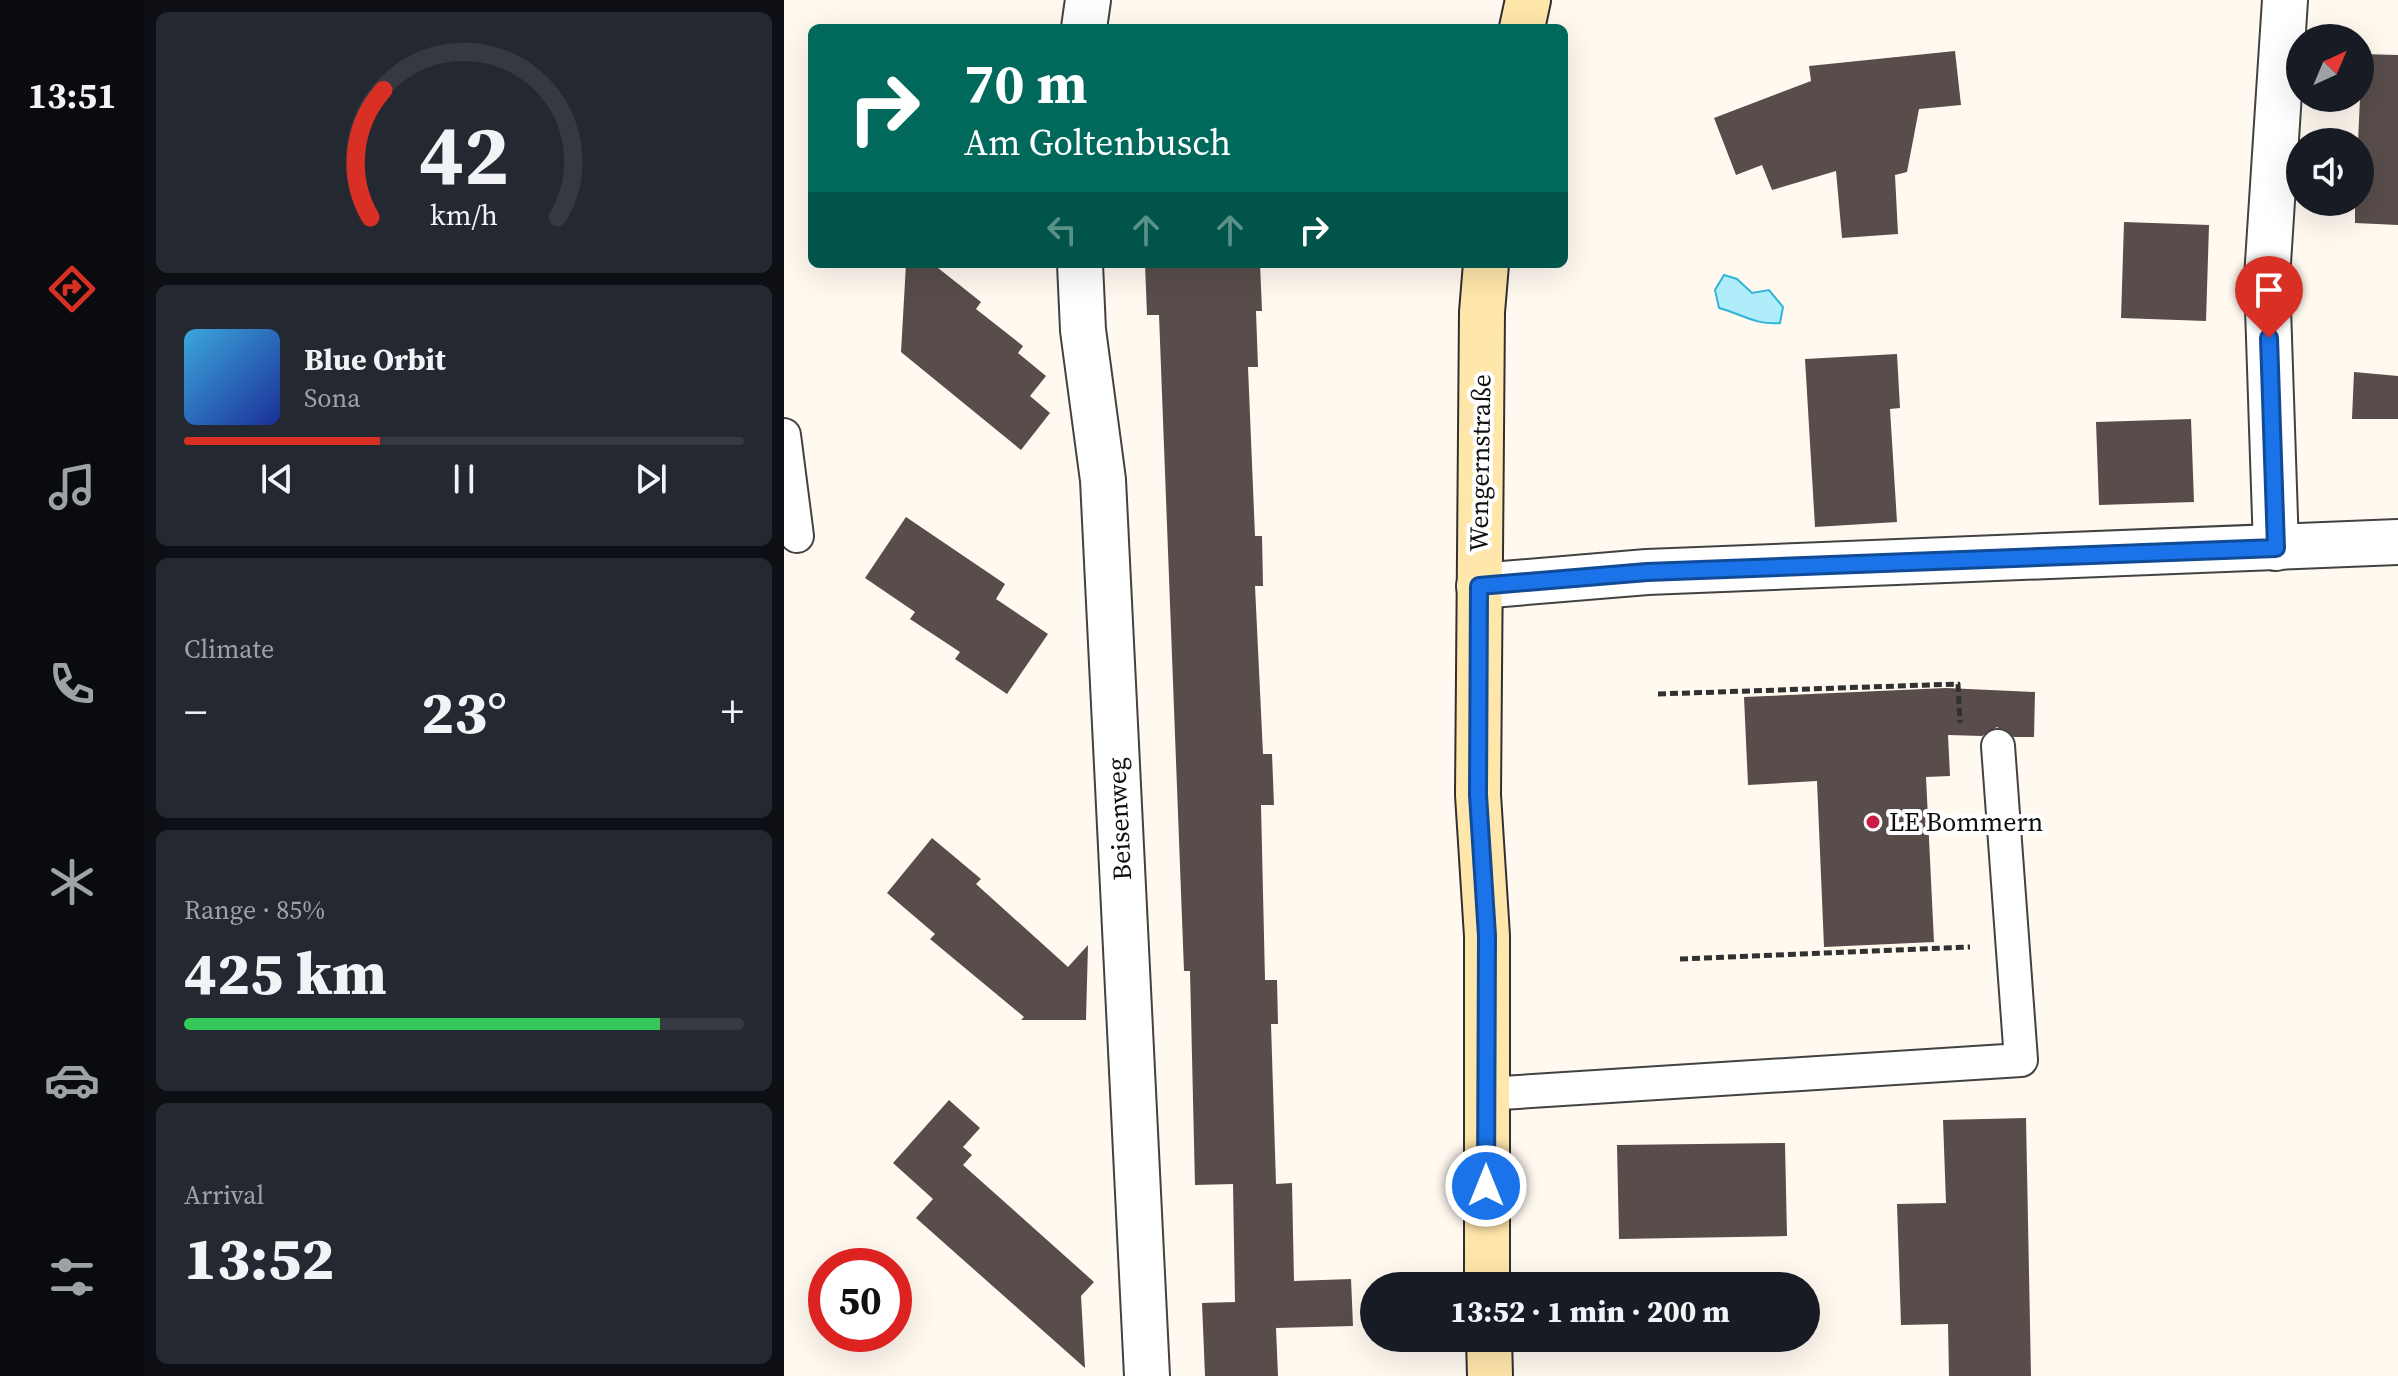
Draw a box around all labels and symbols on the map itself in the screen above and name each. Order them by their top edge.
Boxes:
north arrow [2286,24,2374,112]
pin [2235,256,2303,338]
street label: Wengernstraße [1460,374,1500,552]
street label: Beisenweg [1098,757,1140,881]
place label: LE Bommern [1889,804,2043,840]
marker: LE Bommern [1864,813,1882,831]
position arrow [1444,1144,1528,1228]
speed limit sign: 50 [808,1248,912,1352]

